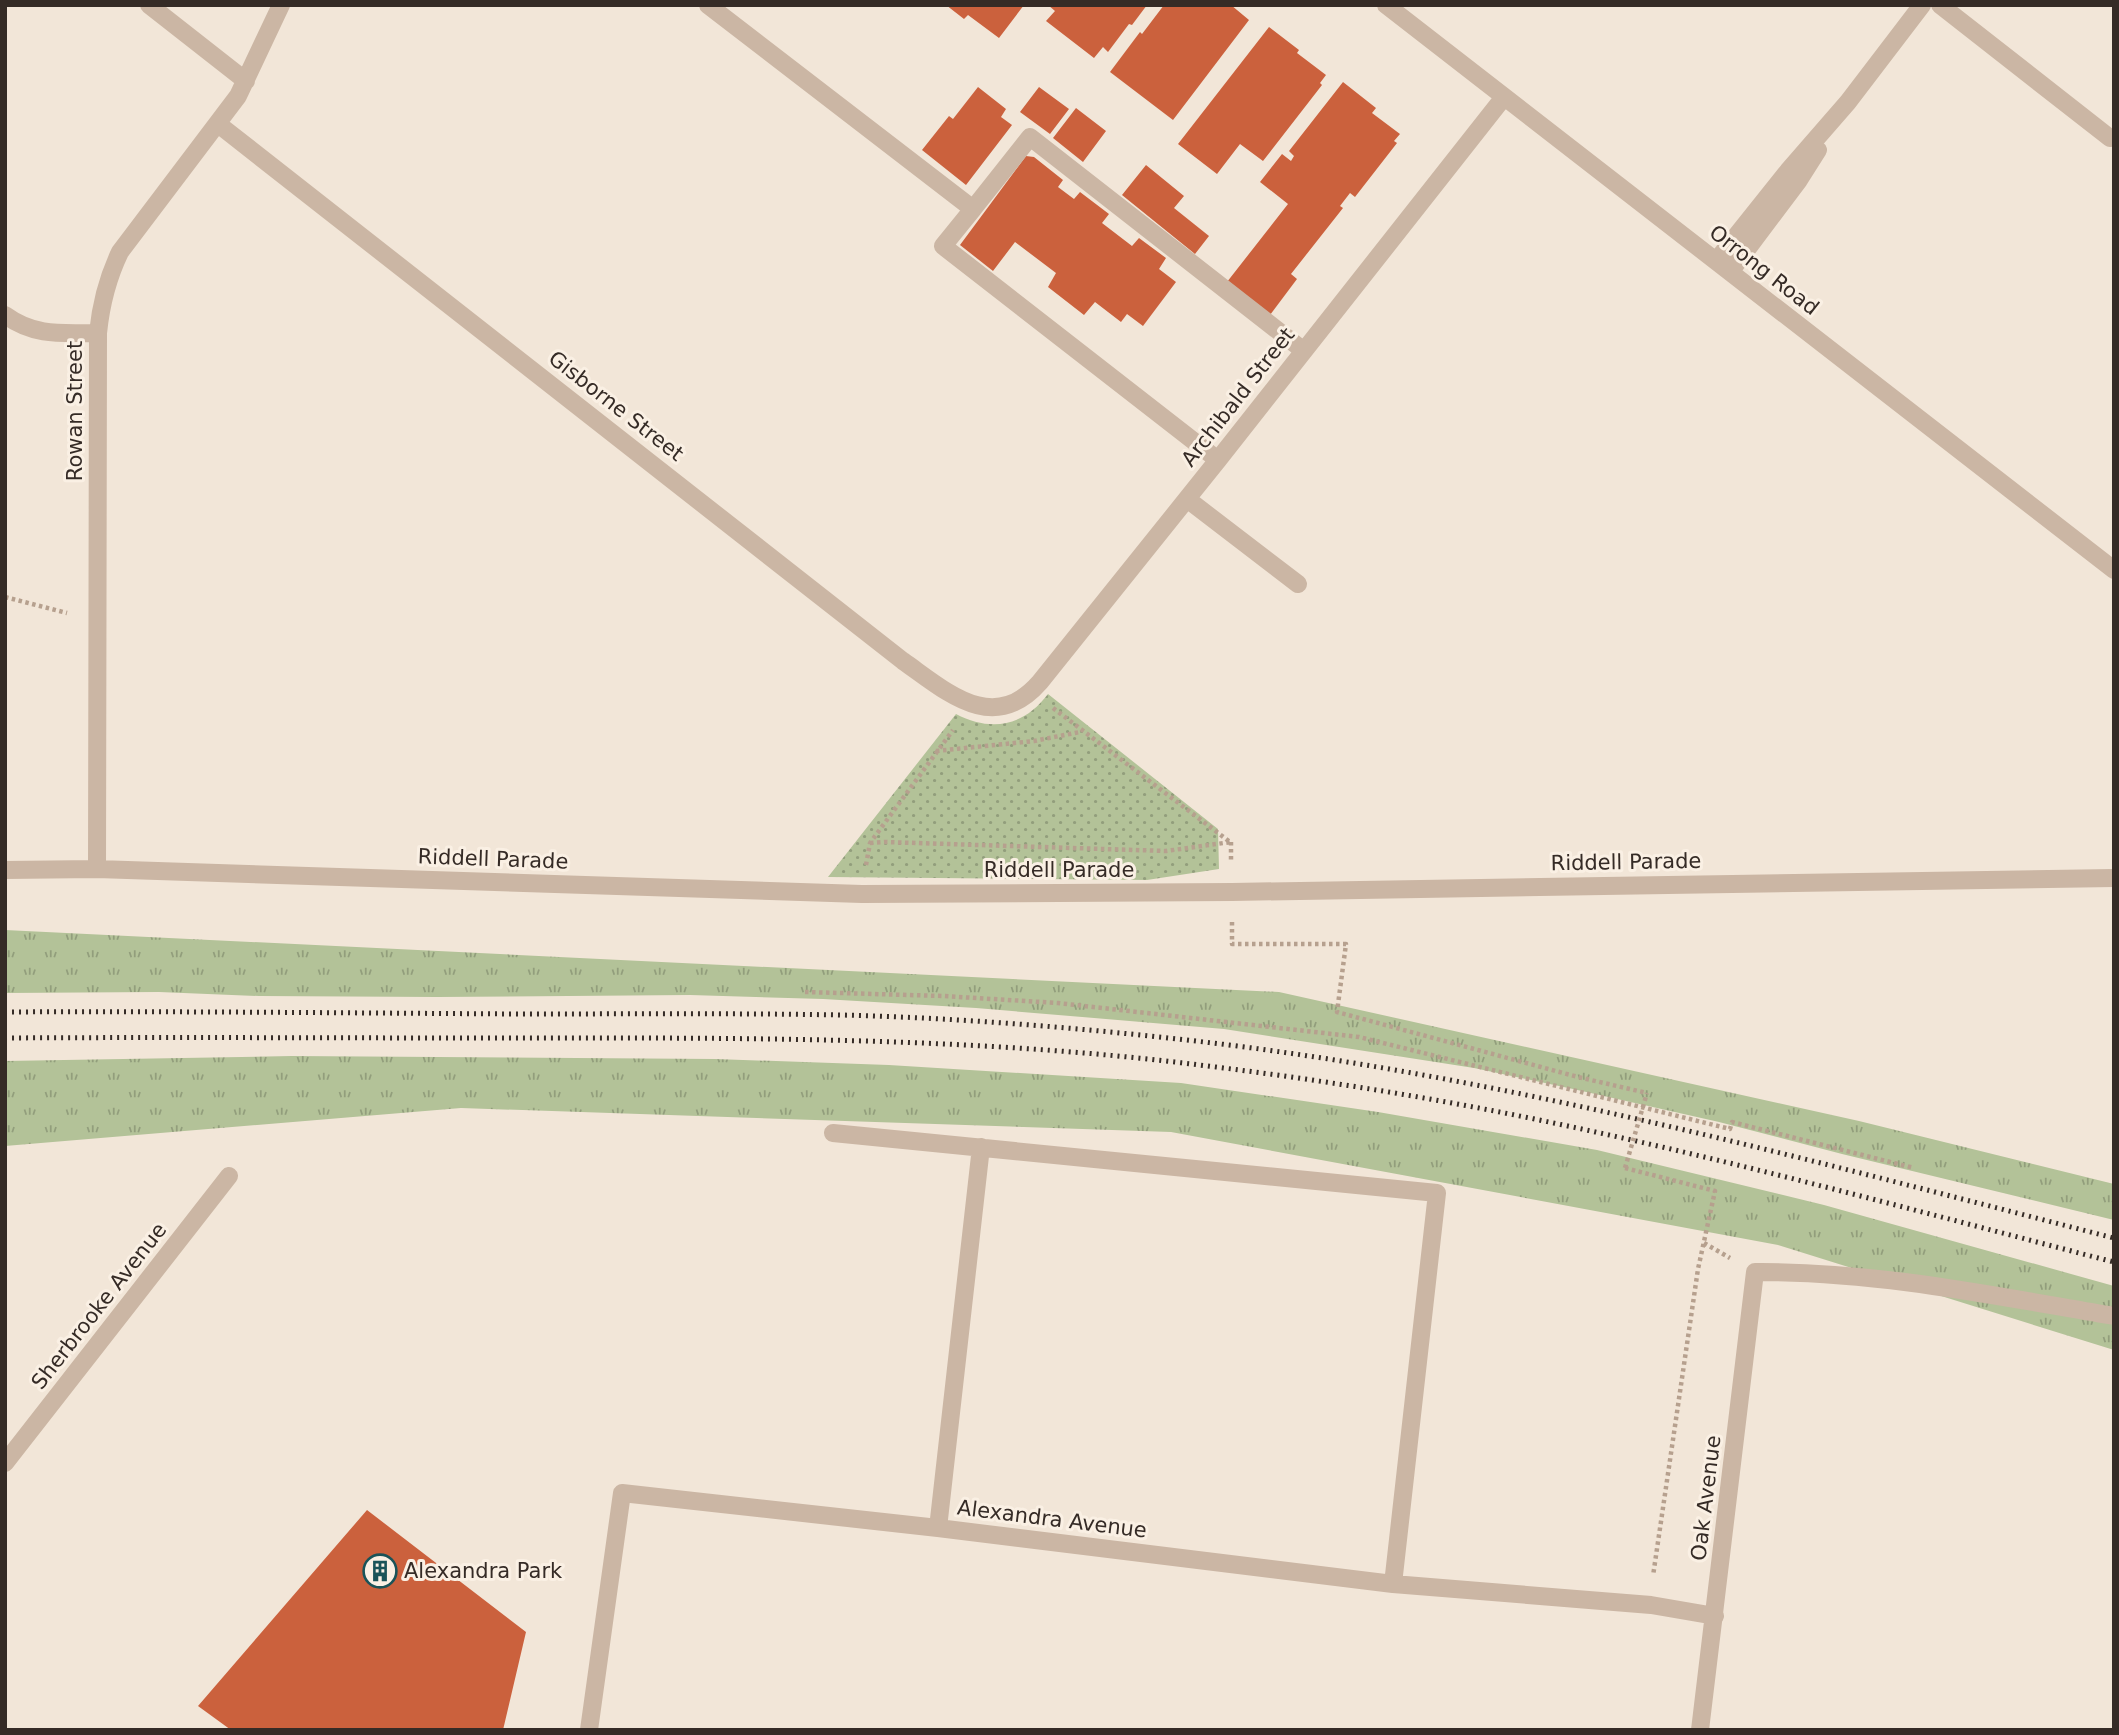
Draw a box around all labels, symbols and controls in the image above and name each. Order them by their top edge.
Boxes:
street label: Orrong Road [1705,220,1823,320]
street label: Archibald Street [1176,323,1300,471]
street label: Rowan Street [63,341,87,481]
street label: Gisborne Street [544,346,688,466]
street label: Riddell Parade [417,844,569,874]
street label: Riddell Parade [1550,849,1702,875]
street label: Riddell Parade [984,858,1134,882]
street label: Sherbrooke Avenue [27,1218,171,1394]
street label: Oak Avenue [1686,1434,1726,1562]
street label: Alexandra Avenue [956,1495,1148,1543]
building icon: Alexandra Park [361,1552,399,1590]
place label: Alexandra Park [404,1559,563,1583]

